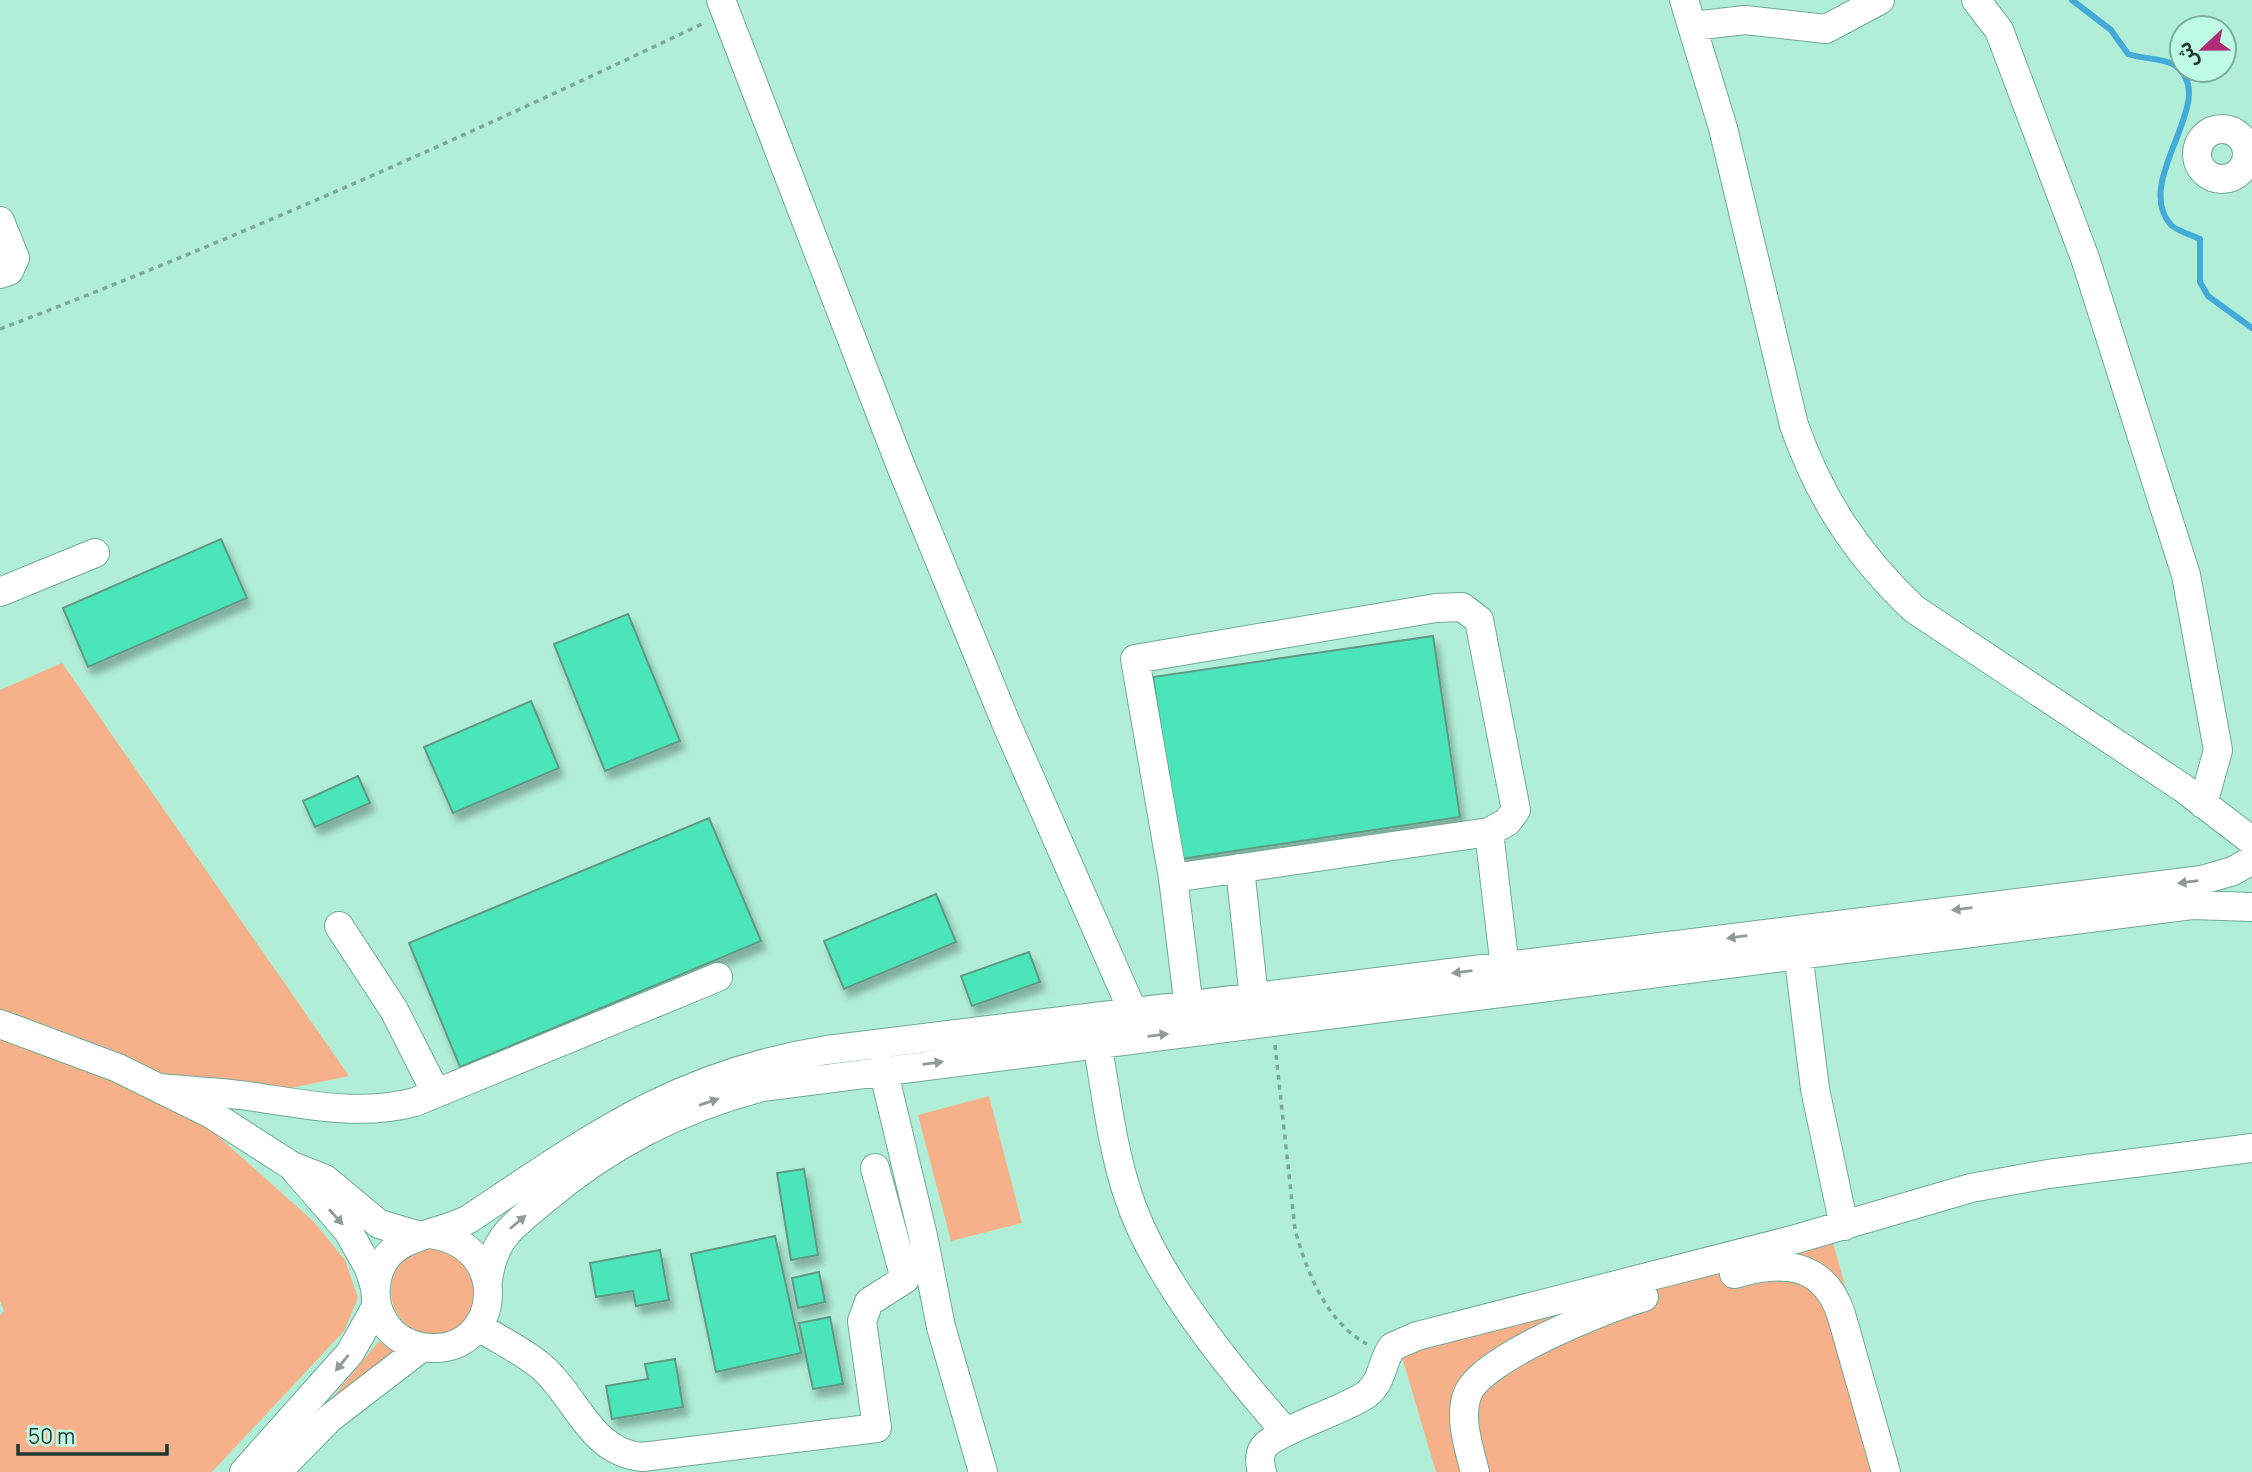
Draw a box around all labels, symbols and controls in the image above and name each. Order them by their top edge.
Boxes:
north arrow [2168,14,2238,84]
text: ش [2170,38,2204,72]
one-way arrow [2177,876,2199,887]
one-way arrow [1951,903,1973,914]
one-way arrow [1726,932,1748,943]
one-way arrow [1451,967,1473,978]
one-way arrow [1147,1029,1169,1040]
one-way arrow [922,1058,944,1069]
one-way arrow [699,1096,720,1107]
one-way arrow [328,1209,343,1226]
one-way arrow [509,1215,526,1230]
one-way arrow [335,1355,350,1372]
scale bar [18,1412,166,1456]
text: 50 m [28,1422,75,1450]

